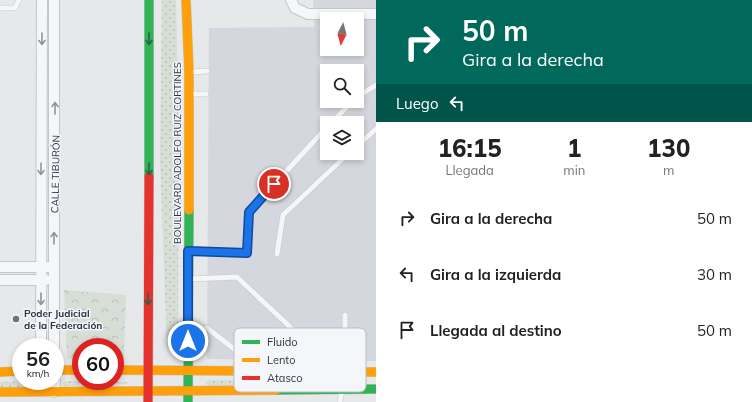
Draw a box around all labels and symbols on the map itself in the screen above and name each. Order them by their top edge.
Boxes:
north arrow [320,12,364,56]
one-way arrow [38,32,46,45]
one-way arrow [145,32,153,45]
street label: BOULEVARD ADOLFO RUIZ CORTINES [171,62,184,244]
one-way arrow [51,102,59,115]
street label: CALLE TIBURÓN [48,135,63,213]
one-way arrow [38,162,45,175]
one-way arrow [145,162,153,175]
pin [257,167,291,201]
one-way arrow [50,232,58,245]
one-way arrow [37,292,45,305]
one-way arrow [144,292,152,305]
place label: Poder Judicial de la Federación [24,307,102,332]
marker: Poder Judicial de la Federación [11,314,21,324]
position arrow [167,320,209,362]
legend [234,328,366,392]
text: Fluido [267,335,298,349]
speed limit sign: 60 [72,338,124,390]
text: Lento [267,353,295,367]
text: Atasco [267,371,302,385]

